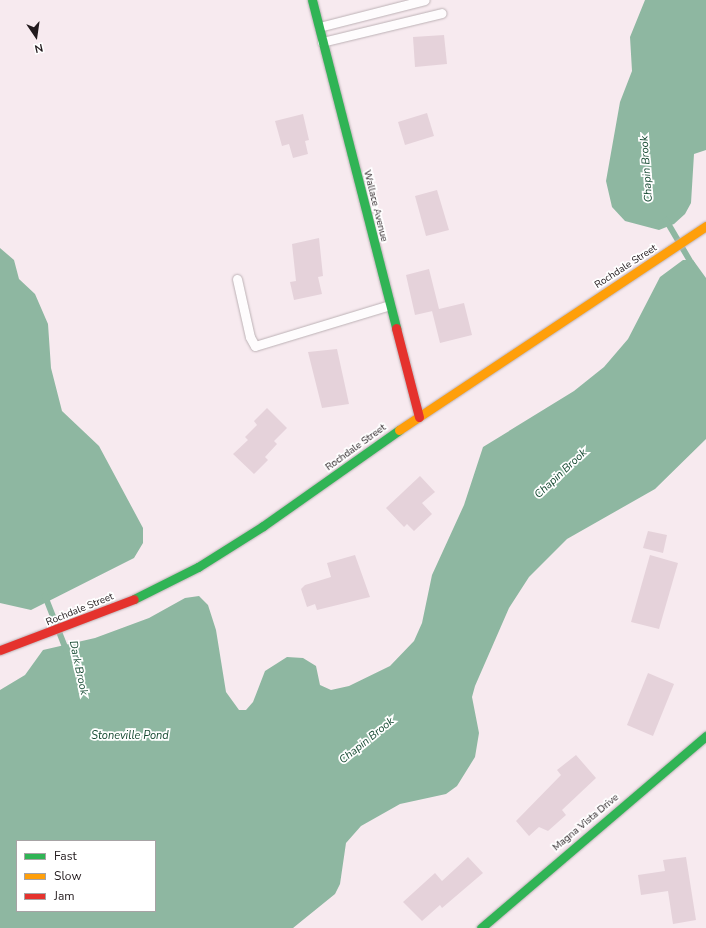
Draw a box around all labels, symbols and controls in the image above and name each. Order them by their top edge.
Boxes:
north arrow [16,16,56,56]
text: N [33,40,45,56]
water label: Chapin Brook [638,135,656,203]
street label: Wallace Avenue [360,169,390,243]
street label: Rochdale Street [593,242,659,292]
street label: Rochdale Street [323,422,389,474]
water label: Chapin Brook [532,446,590,502]
street label: Rochdale Street [45,591,115,629]
water label: Dark Brook [66,640,90,696]
water label: Chapin Brook [337,715,397,767]
water label: Stoneville Pond [91,729,169,743]
street label: Magna Vista Drive [551,792,621,854]
legend [16,840,156,912]
text: Fast [54,848,77,864]
text: Slow [54,868,82,884]
text: Jam [54,888,75,904]

